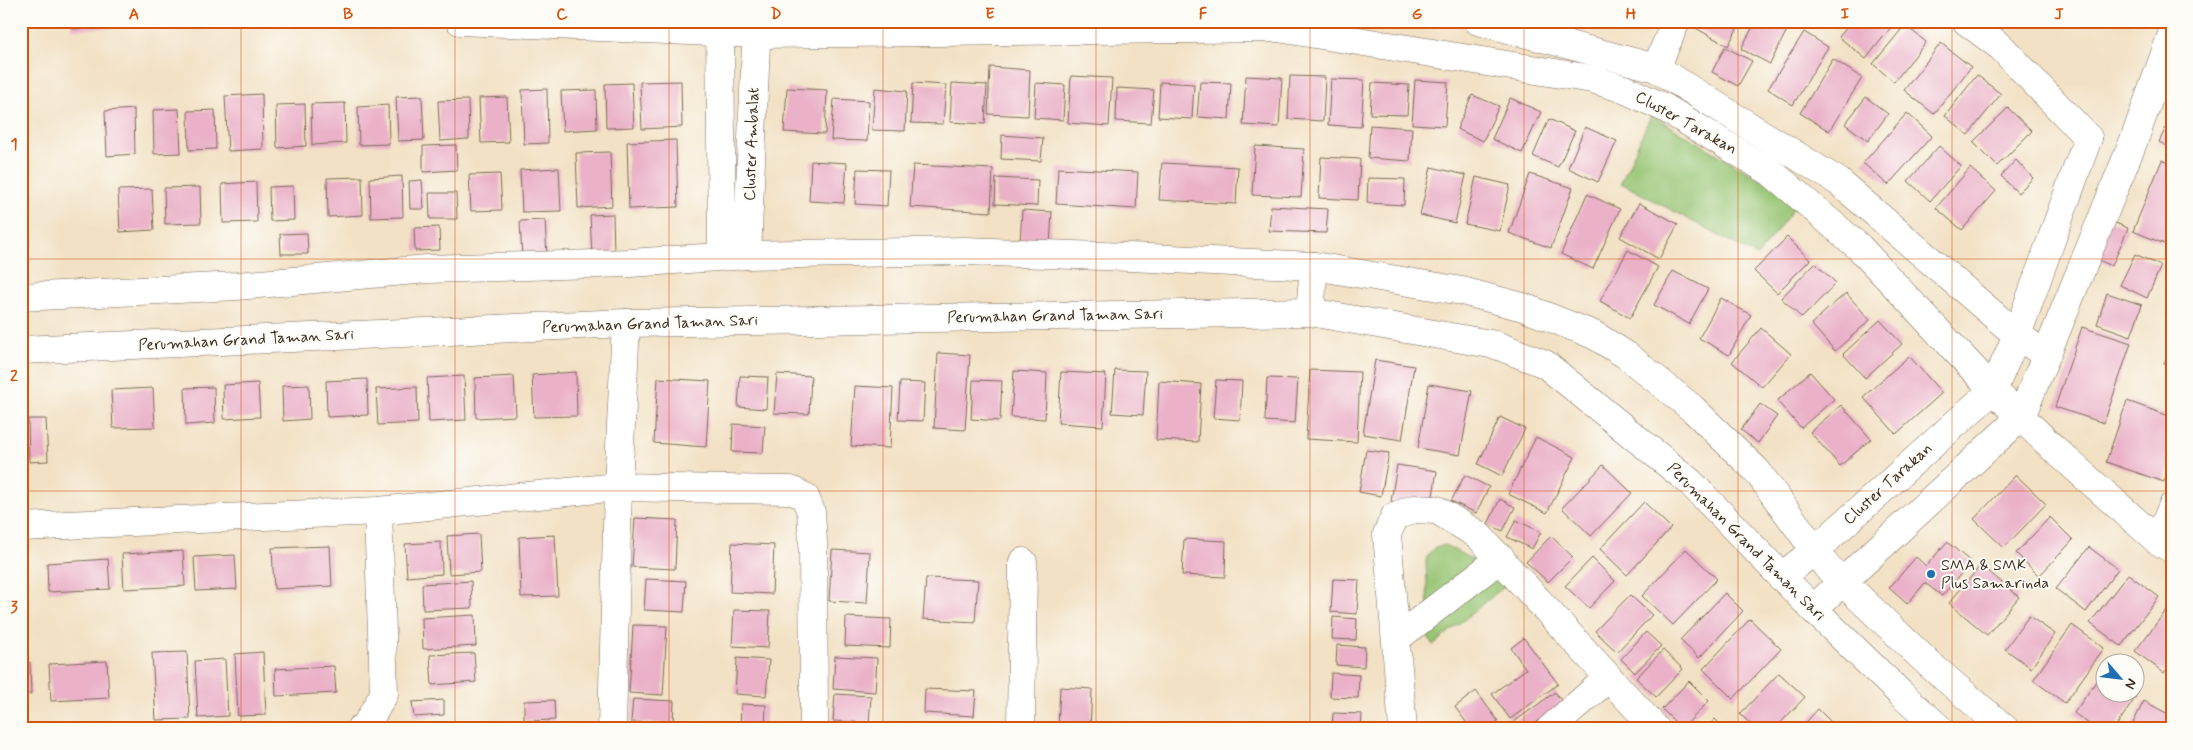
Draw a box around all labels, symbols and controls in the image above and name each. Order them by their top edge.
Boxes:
text: A [129,4,139,25]
text: B [343,4,353,25]
text: C [556,4,568,25]
text: D [770,4,782,25]
text: E [985,4,995,25]
text: F [1199,4,1208,25]
text: G [1412,4,1423,25]
text: H [1626,4,1637,25]
text: I [1841,4,1850,25]
text: J [2054,4,2064,25]
street label: Cluster Tarakan [1631,86,1741,160]
street label: Cluster Ambalat [740,87,764,201]
text: 1 [10,134,18,155]
street label: Perumahan Grand Taman Sari [947,304,1164,328]
street label: Perumahan Grand Taman Sari [542,310,759,338]
street label: Perumahan Grand Taman Sari [138,324,355,356]
text: 2 [10,366,18,387]
street label: Cluster Tarakan [1839,438,1937,530]
street label: Perumahan Grand Taman Sari [1662,458,1830,626]
place label: SMA & SMK Plus Samarinda [1941,555,2049,594]
marker: SMA & SMK Plus Samarinda [1925,568,1937,580]
text: 3 [10,597,18,618]
north arrow [2096,652,2146,702]
text: N [2120,675,2141,692]

